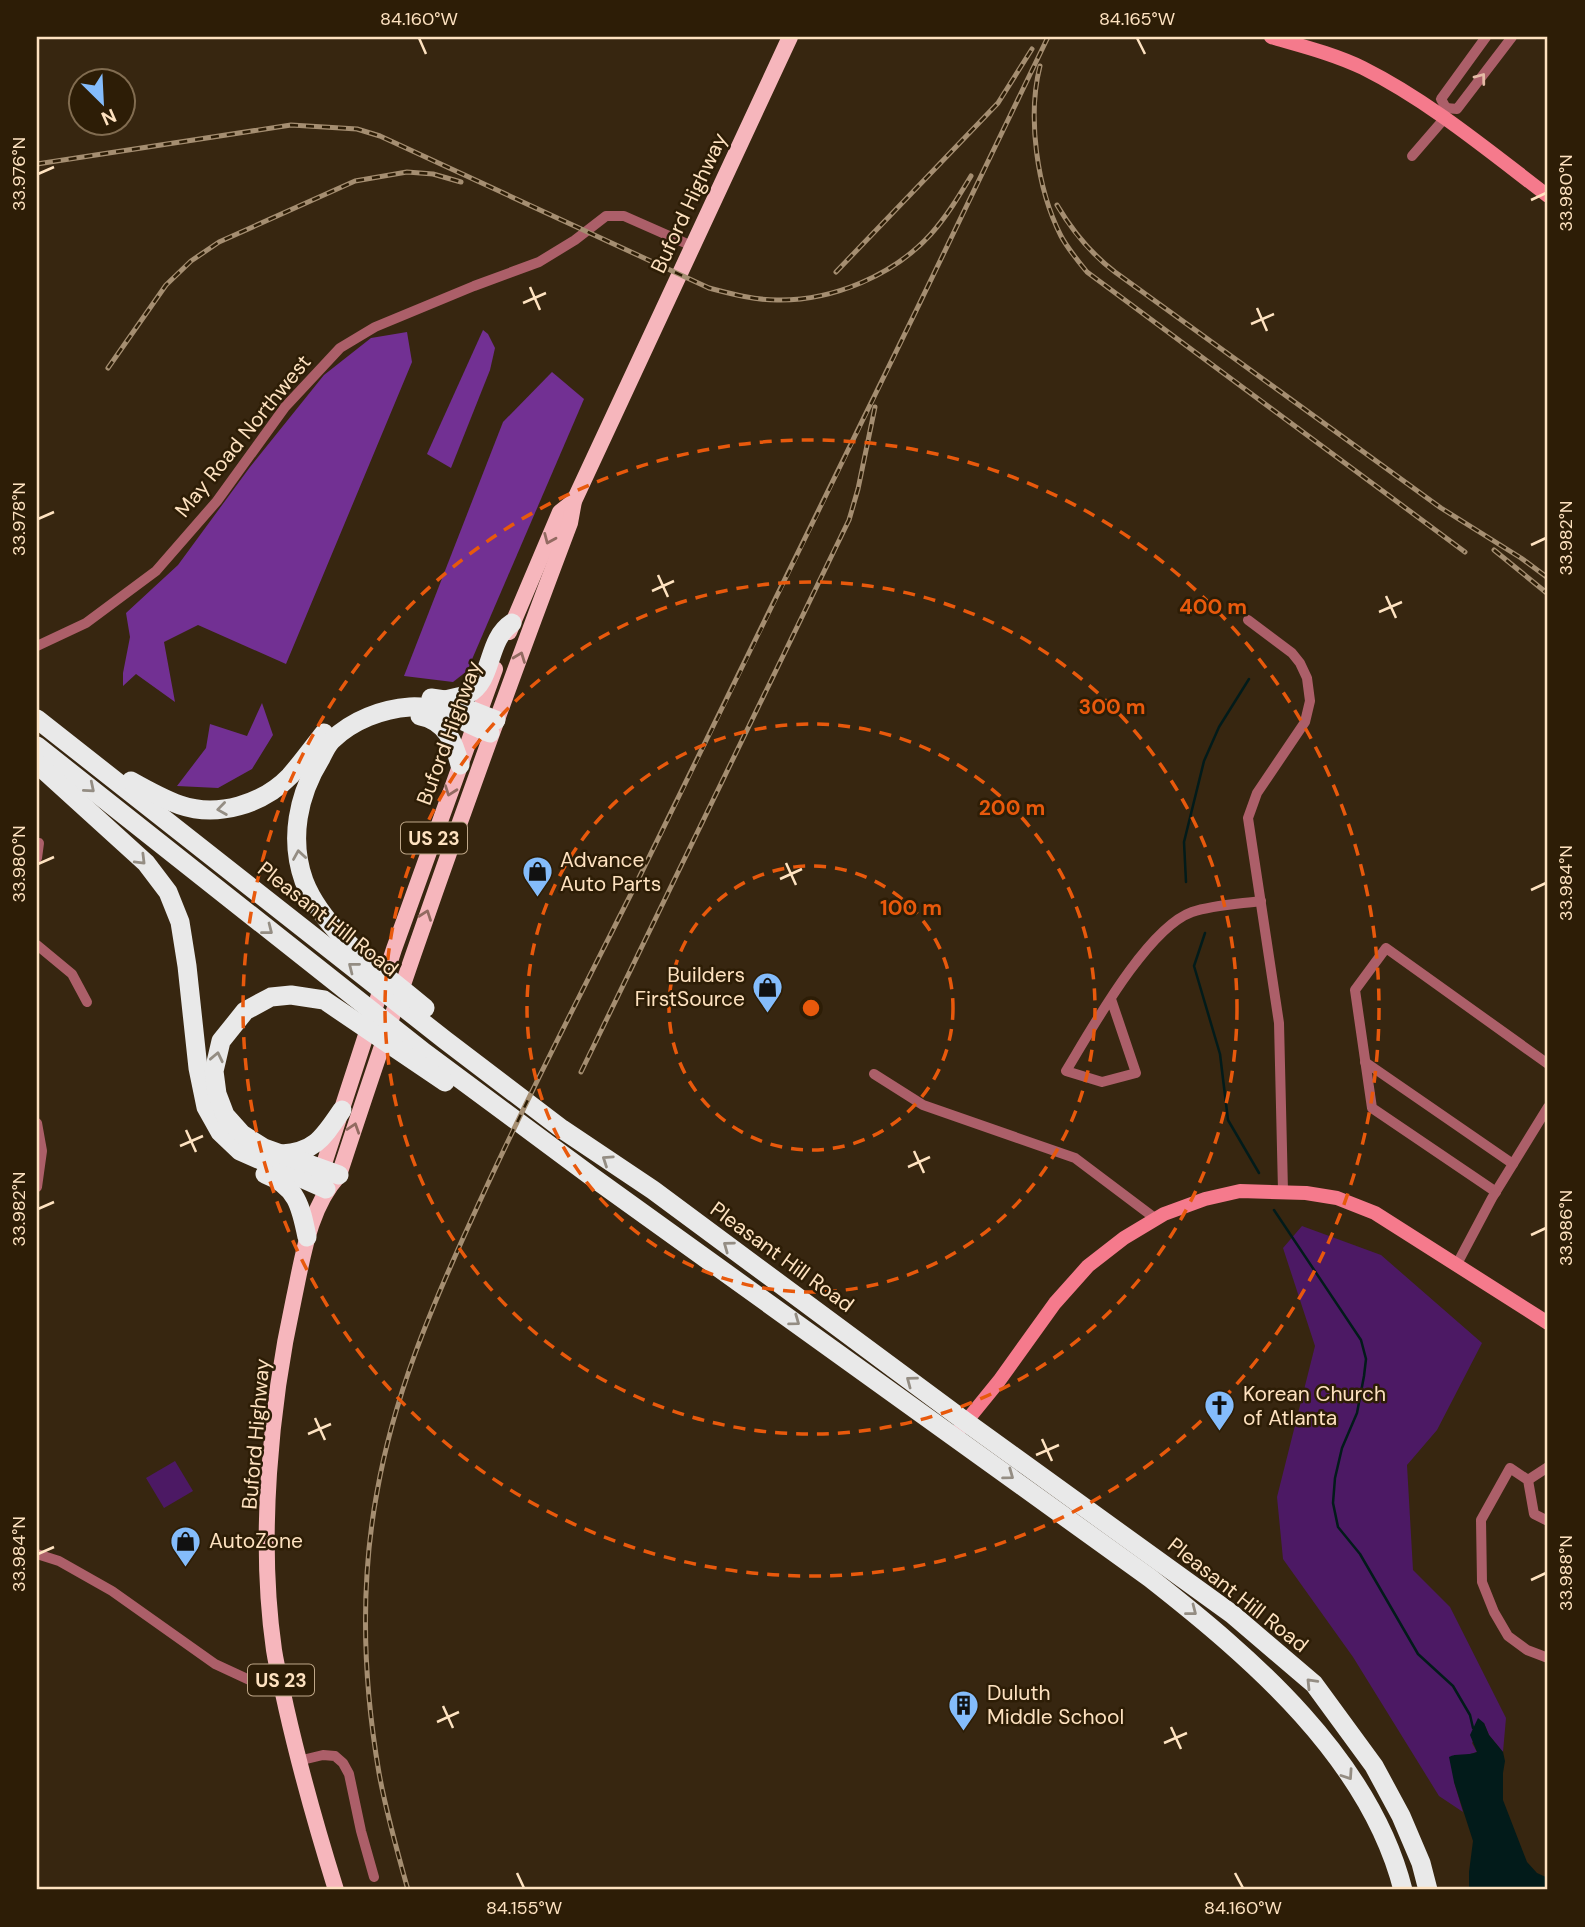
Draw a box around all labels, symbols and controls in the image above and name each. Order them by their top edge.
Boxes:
text: 84.160°W [380,7,458,31]
text: 84.165°W [1099,7,1175,31]
north arrow [66,66,136,136]
one-way arrow [1473,73,1486,85]
text: N [97,103,120,131]
street label: Buford Highway [644,128,734,278]
text: 33.976°N [7,137,31,211]
text: 33.980°N [1554,154,1578,232]
street label: May Road Northwest [169,349,317,523]
text: 33.978°N [7,482,31,556]
text: 33.982°N [1554,501,1578,575]
one-way arrow [543,531,557,544]
text: 400 m [1179,593,1247,621]
one-way arrow [512,651,526,663]
street label: Buford Highway [410,657,488,809]
text: 300 m [1079,693,1145,721]
one-way arrow [82,780,95,793]
one-way arrow [444,785,458,797]
text: 200 m [979,794,1045,822]
one-way arrow [216,801,227,816]
road number: US 23 [401,822,467,853]
text: 33.980°N [7,825,31,903]
text: 33.984°N [1554,845,1578,921]
place label: Advance Auto Parts [560,846,661,898]
one-way arrow [292,849,307,861]
one-way arrow [133,851,146,864]
street label: Pleasant Hill Road [252,855,404,983]
shop icon: Advance Auto Parts [520,855,554,899]
text: 100 m [880,894,942,922]
one-way arrow [418,909,432,921]
one-way arrow [261,921,273,934]
place label: Builders FirstSource [635,961,745,1013]
one-way arrow [348,963,361,976]
shop icon: Builders FirstSource [751,970,785,1014]
centre of rings [799,996,823,1020]
one-way arrow [209,1051,223,1063]
one-way arrow [346,1123,360,1135]
one-way arrow [602,1156,615,1168]
text: 33.982°N [7,1172,31,1246]
text: 33.986°N [1554,1190,1578,1266]
street label: Pleasant Hill Road [705,1195,859,1319]
one-way arrow [723,1242,736,1254]
one-way arrow [787,1313,799,1325]
street label: Buford Highway [235,1357,277,1511]
one-way arrow [906,1377,919,1389]
place label: Korean Church of Atlanta [1243,1380,1386,1432]
church icon: Korean Church of Atlanta [1203,1389,1237,1433]
one-way arrow [1002,1467,1014,1480]
text: 33.984°N [7,1516,31,1592]
shop icon: AutoZone [169,1524,203,1568]
place label: AutoZone [209,1527,303,1555]
street label: Pleasant Hill Road [1162,1531,1314,1659]
text: 33.988°N [1554,1535,1578,1611]
one-way arrow [1184,1603,1197,1615]
road number: US 23 [248,1664,314,1696]
place label: Duluth Middle School [987,1679,1124,1731]
one-way arrow [1307,1679,1320,1692]
building icon: Duluth Middle School [947,1688,981,1732]
one-way arrow [1340,1767,1352,1780]
text: 84.155°W [486,1896,562,1920]
text: 84.160°W [1204,1896,1282,1920]

